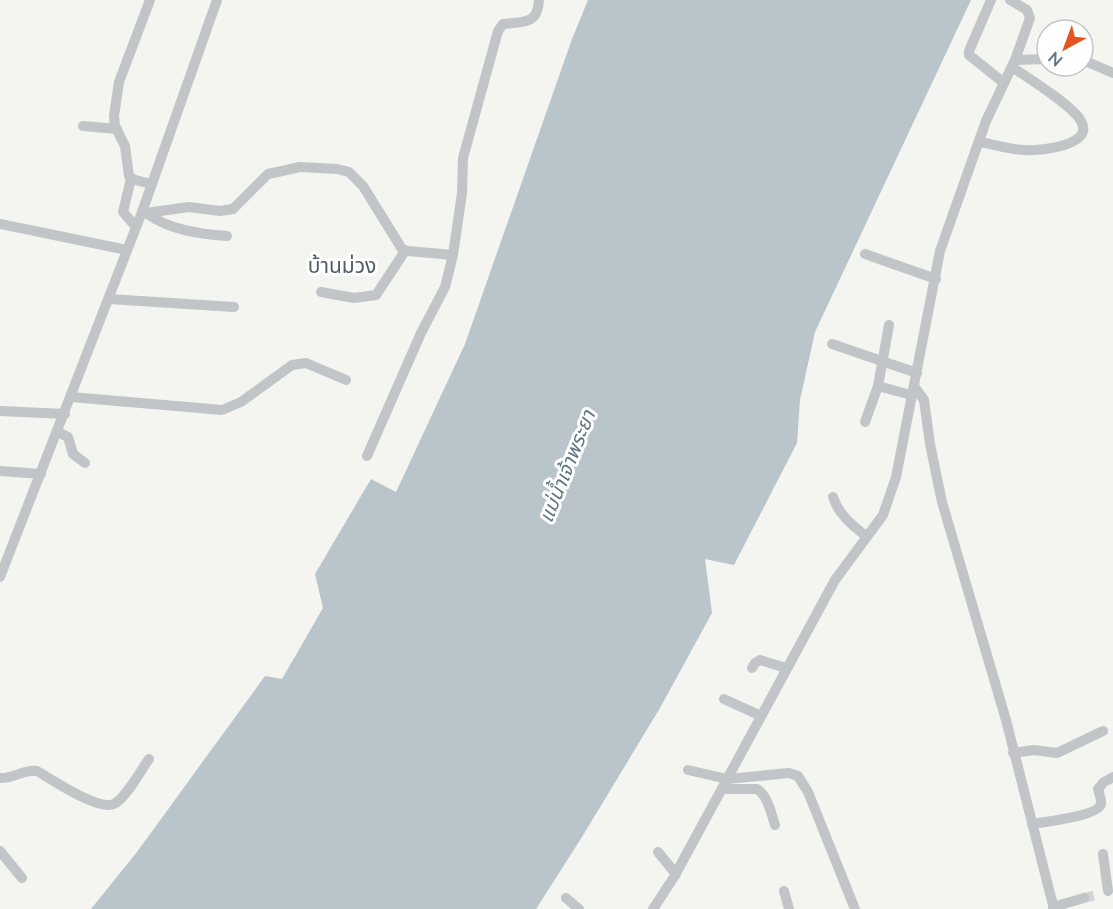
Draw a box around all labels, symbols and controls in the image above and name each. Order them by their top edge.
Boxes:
north arrow [1035,18,1095,78]
text: N [1044,48,1066,71]
district label: บ้านม่วง [308,252,376,277]
water label: แม่น้ำเจ้าพระยา [532,405,600,525]

